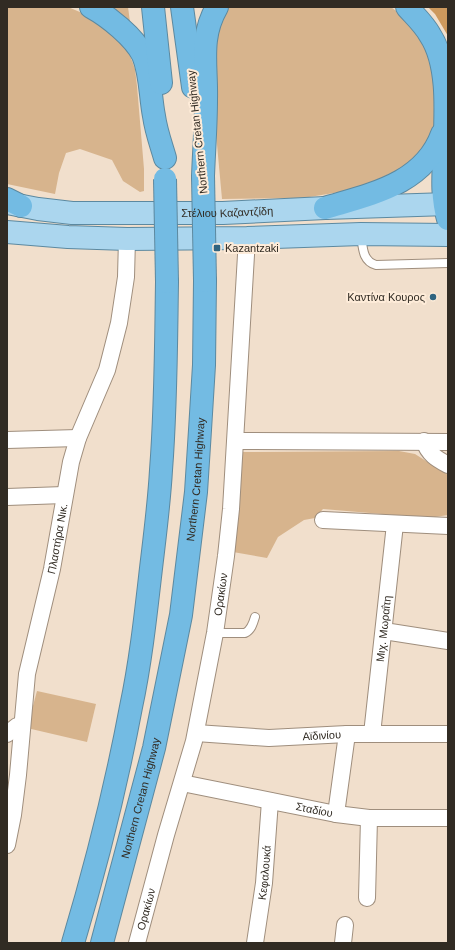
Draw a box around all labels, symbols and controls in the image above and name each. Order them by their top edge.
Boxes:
street label: Northern Cretan Highway [184,69,209,194]
street label: Στέλιου Καζαντζίδη [181,205,273,219]
place label: Kazantzaki [225,242,279,254]
marker: Kazantzaki [212,243,222,253]
place label: Καντίνα Κουρος [347,291,425,303]
marker: Καντίνα Κουρος [428,292,438,302]
street label: Northern Cretan Highway [184,417,207,542]
street label: Πλαστήρα Νικ. [45,502,70,575]
street label: Ορακίων [212,572,230,617]
street label: Μιχ. Μωραΐτη [374,595,393,663]
street label: Αϊδινίου [302,728,341,742]
street label: Northern Cretan Highway [119,736,162,860]
street label: Σταδίου [295,800,334,819]
street label: Κεφαλουκά [256,844,273,901]
street label: Ορακίων [135,886,158,932]

